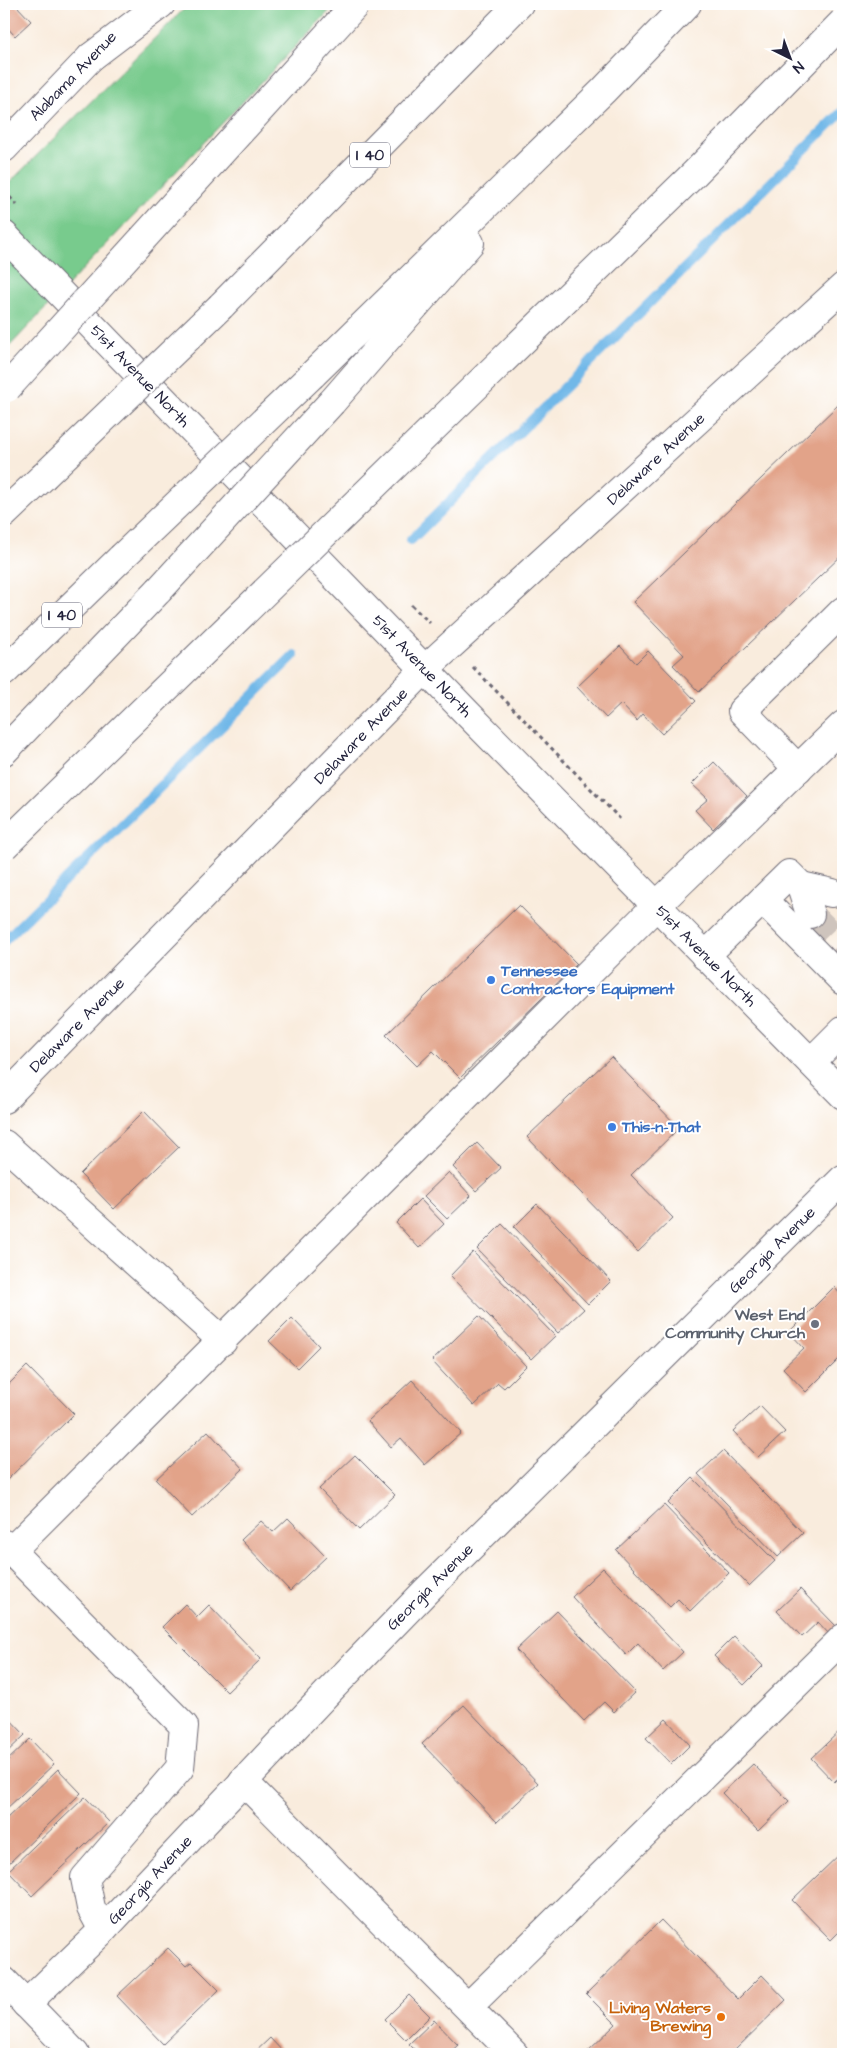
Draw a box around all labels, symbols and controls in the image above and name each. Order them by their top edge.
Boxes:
street label: Alabama Avenue [24,26,122,126]
north arrow [764,32,814,82]
text: N [788,57,808,77]
road number: I 40 [350,142,390,168]
street label: 51st Avenue North [85,320,195,432]
street label: Delaware Avenue [602,408,710,510]
road number: I 40 [42,602,82,628]
street label: 51st Avenue North [367,610,477,722]
street label: Delaware Avenue [309,683,413,789]
street label: 51st Avenue North [651,901,762,1012]
place label: Tennessee Contractors Equipment [500,960,675,1000]
street label: Delaware Avenue [24,972,130,1078]
marker: Tennessee Contractors Equipment [485,974,497,986]
place label: This-n-That [621,1116,701,1138]
marker: This-n-That [606,1121,618,1133]
street label: Georgia Avenue [724,1201,821,1299]
place label: West End Community Church [665,1304,806,1345]
marker: West End Community Church [809,1318,821,1330]
street label: Georgia Avenue [382,1538,479,1636]
street label: Georgia Avenue [103,1830,198,1930]
place label: Living Waters Brewing [609,1997,712,2039]
marker: Living Waters Brewing [715,2011,727,2023]

